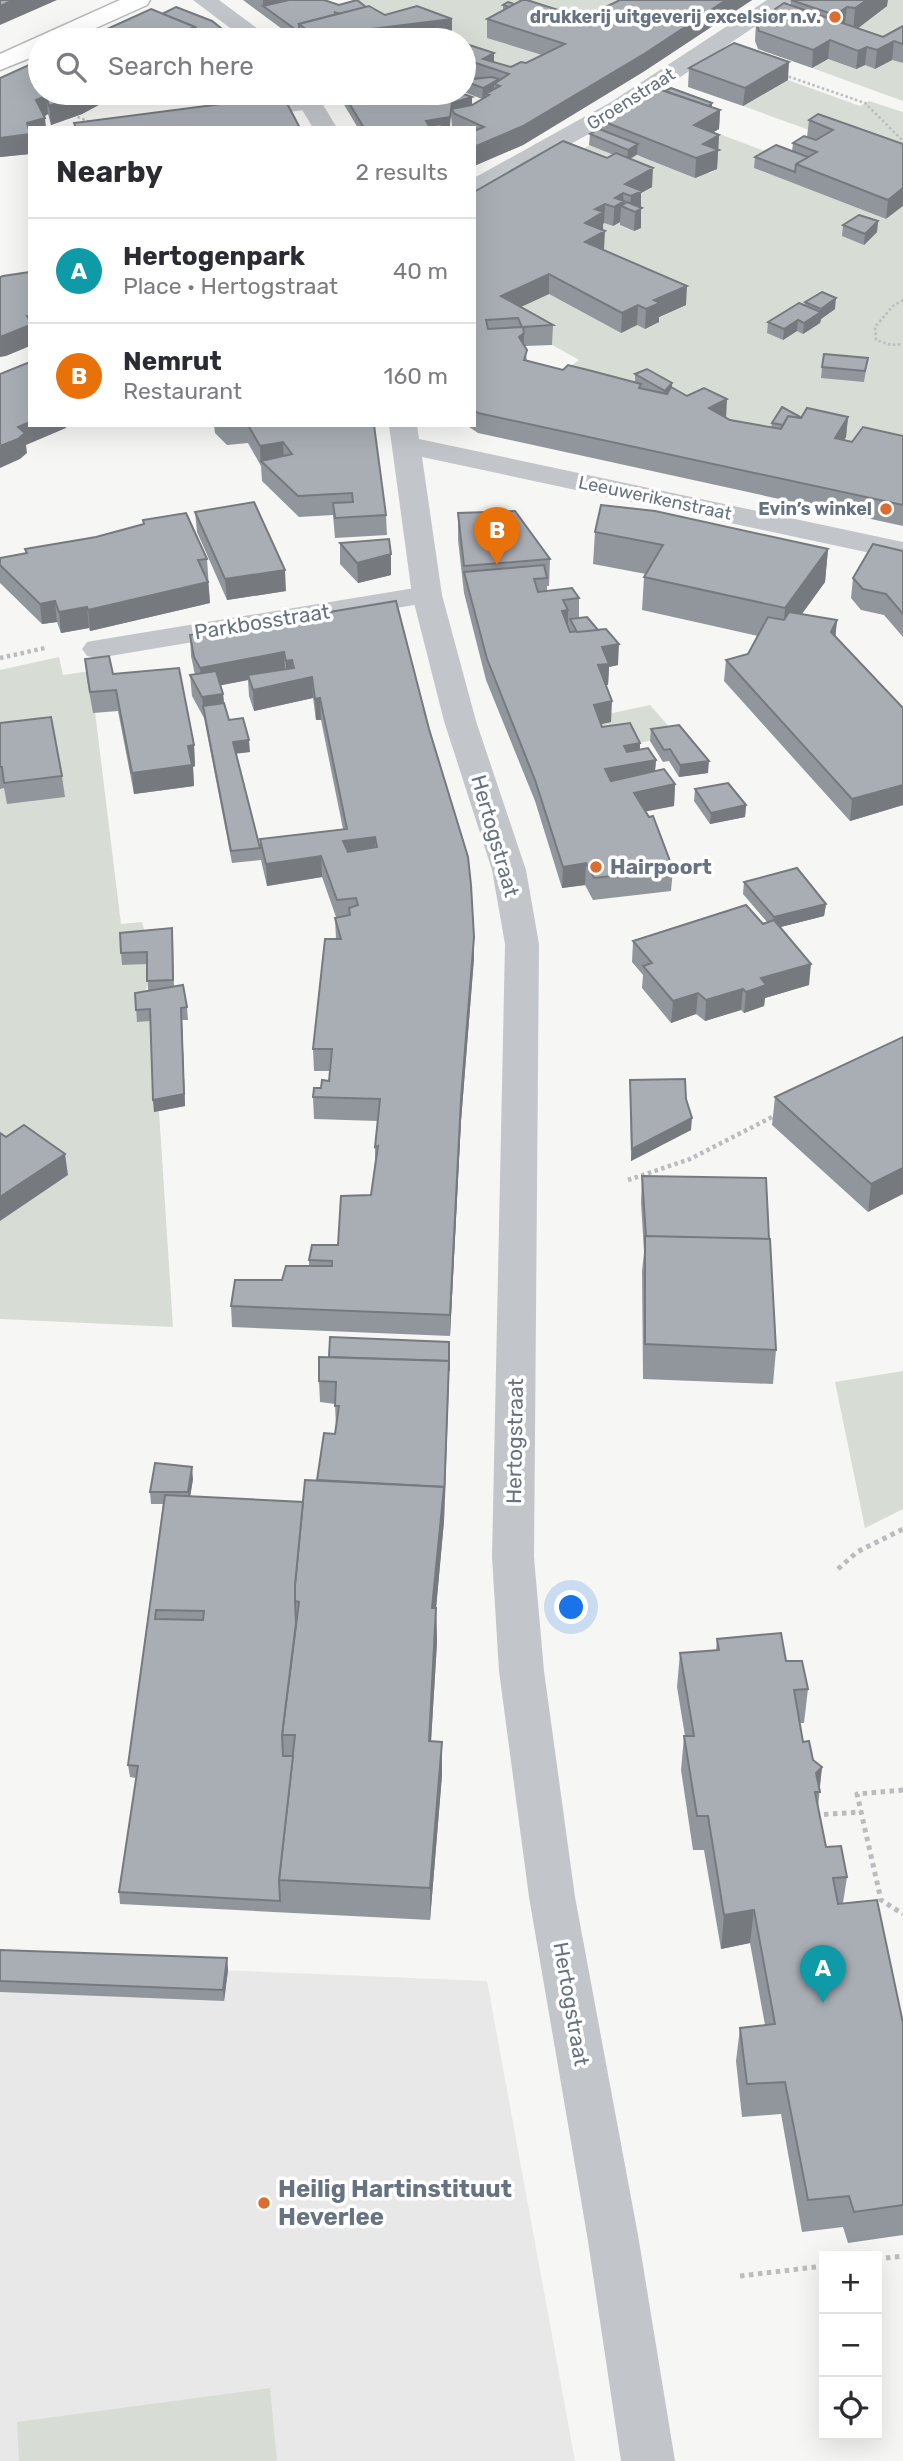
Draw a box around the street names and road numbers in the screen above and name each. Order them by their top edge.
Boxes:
street label: Groenstraat [583,63,679,135]
street label: Leeuwerikenstraat [576,471,734,525]
street label: Parkbosstraat [192,598,332,645]
street label: Hertogstraat [466,772,525,900]
street label: Hertogstraat [501,1378,528,1504]
street label: Hertogstraat [548,1940,595,2068]

